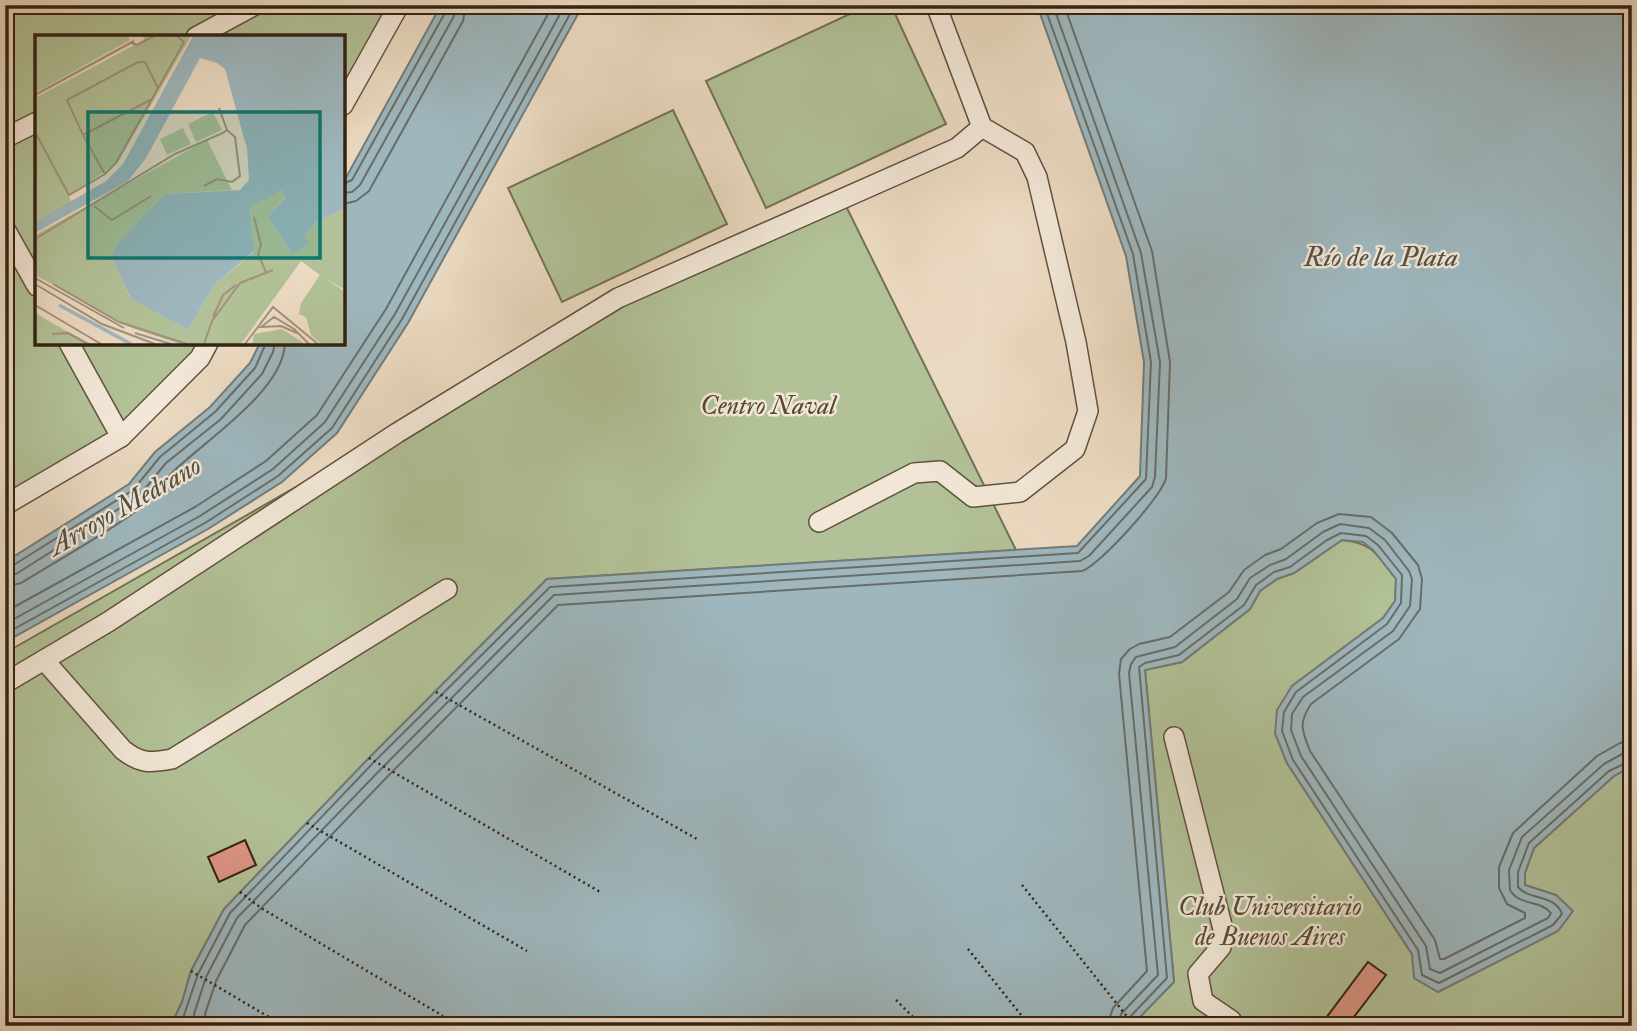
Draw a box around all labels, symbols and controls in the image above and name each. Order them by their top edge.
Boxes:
inset map [35,35,345,345]
water label: Río de la Plata [1303,240,1458,275]
park label: Centro Naval [700,390,837,422]
water label: Arroyo Medrano [40,448,208,565]
park label: Club Universitario de Buenos Aires [1178,891,1362,953]

